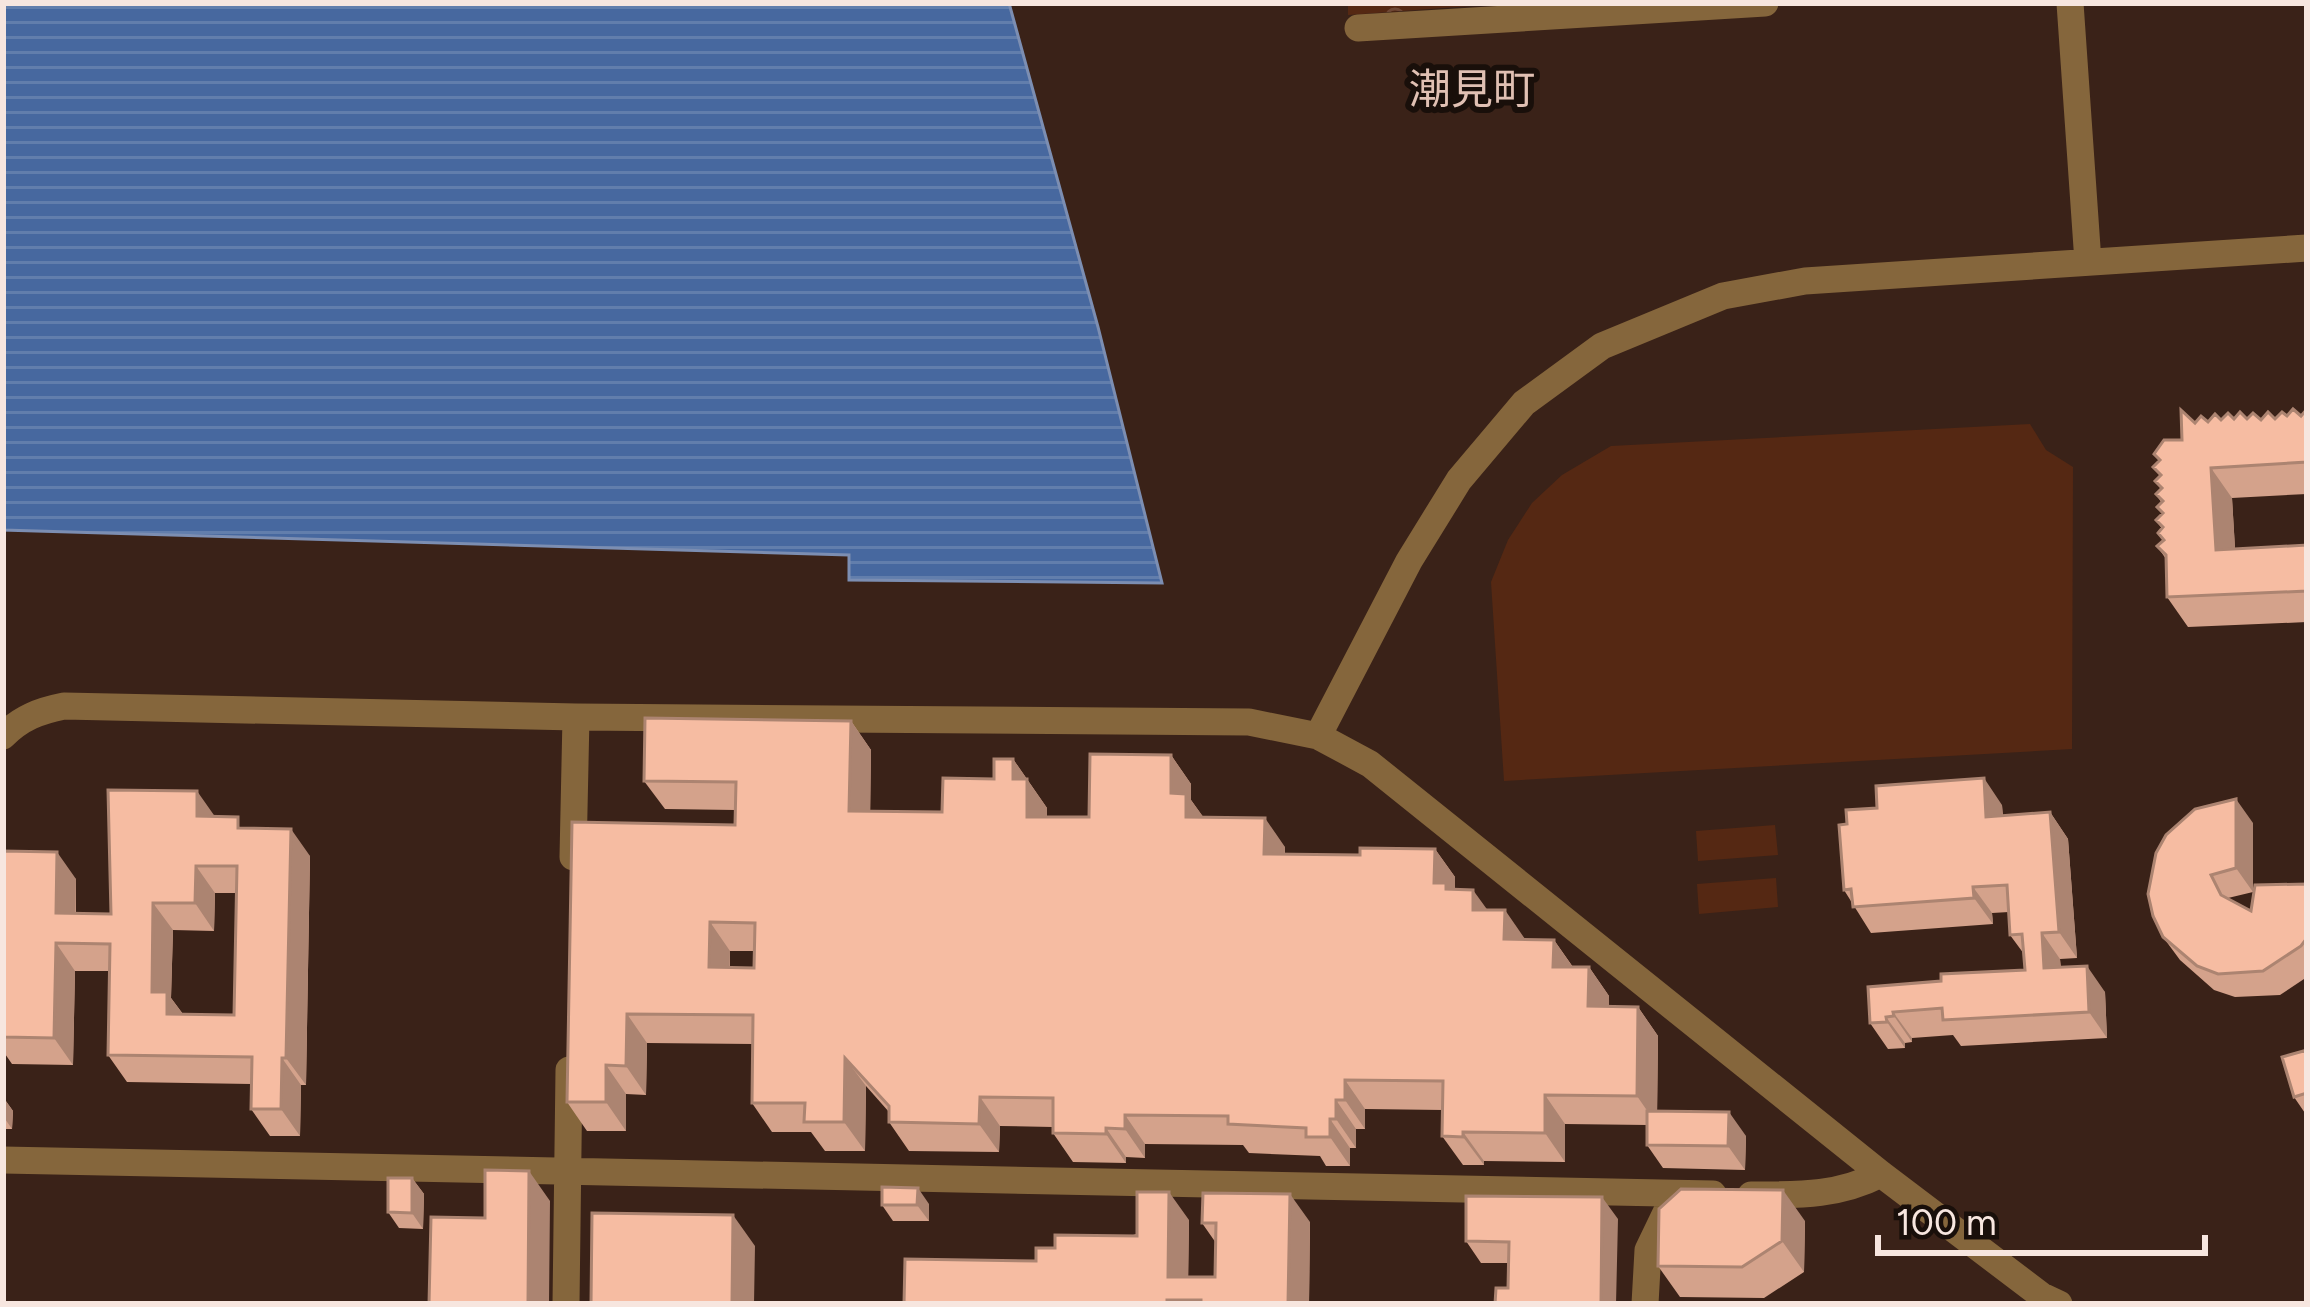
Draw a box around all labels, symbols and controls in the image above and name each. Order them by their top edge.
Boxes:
district label: 潮見町 [1409,64,1535,115]
scale bar [1878,1181,2205,1255]
text: 100 m [1896,1201,1997,1244]

